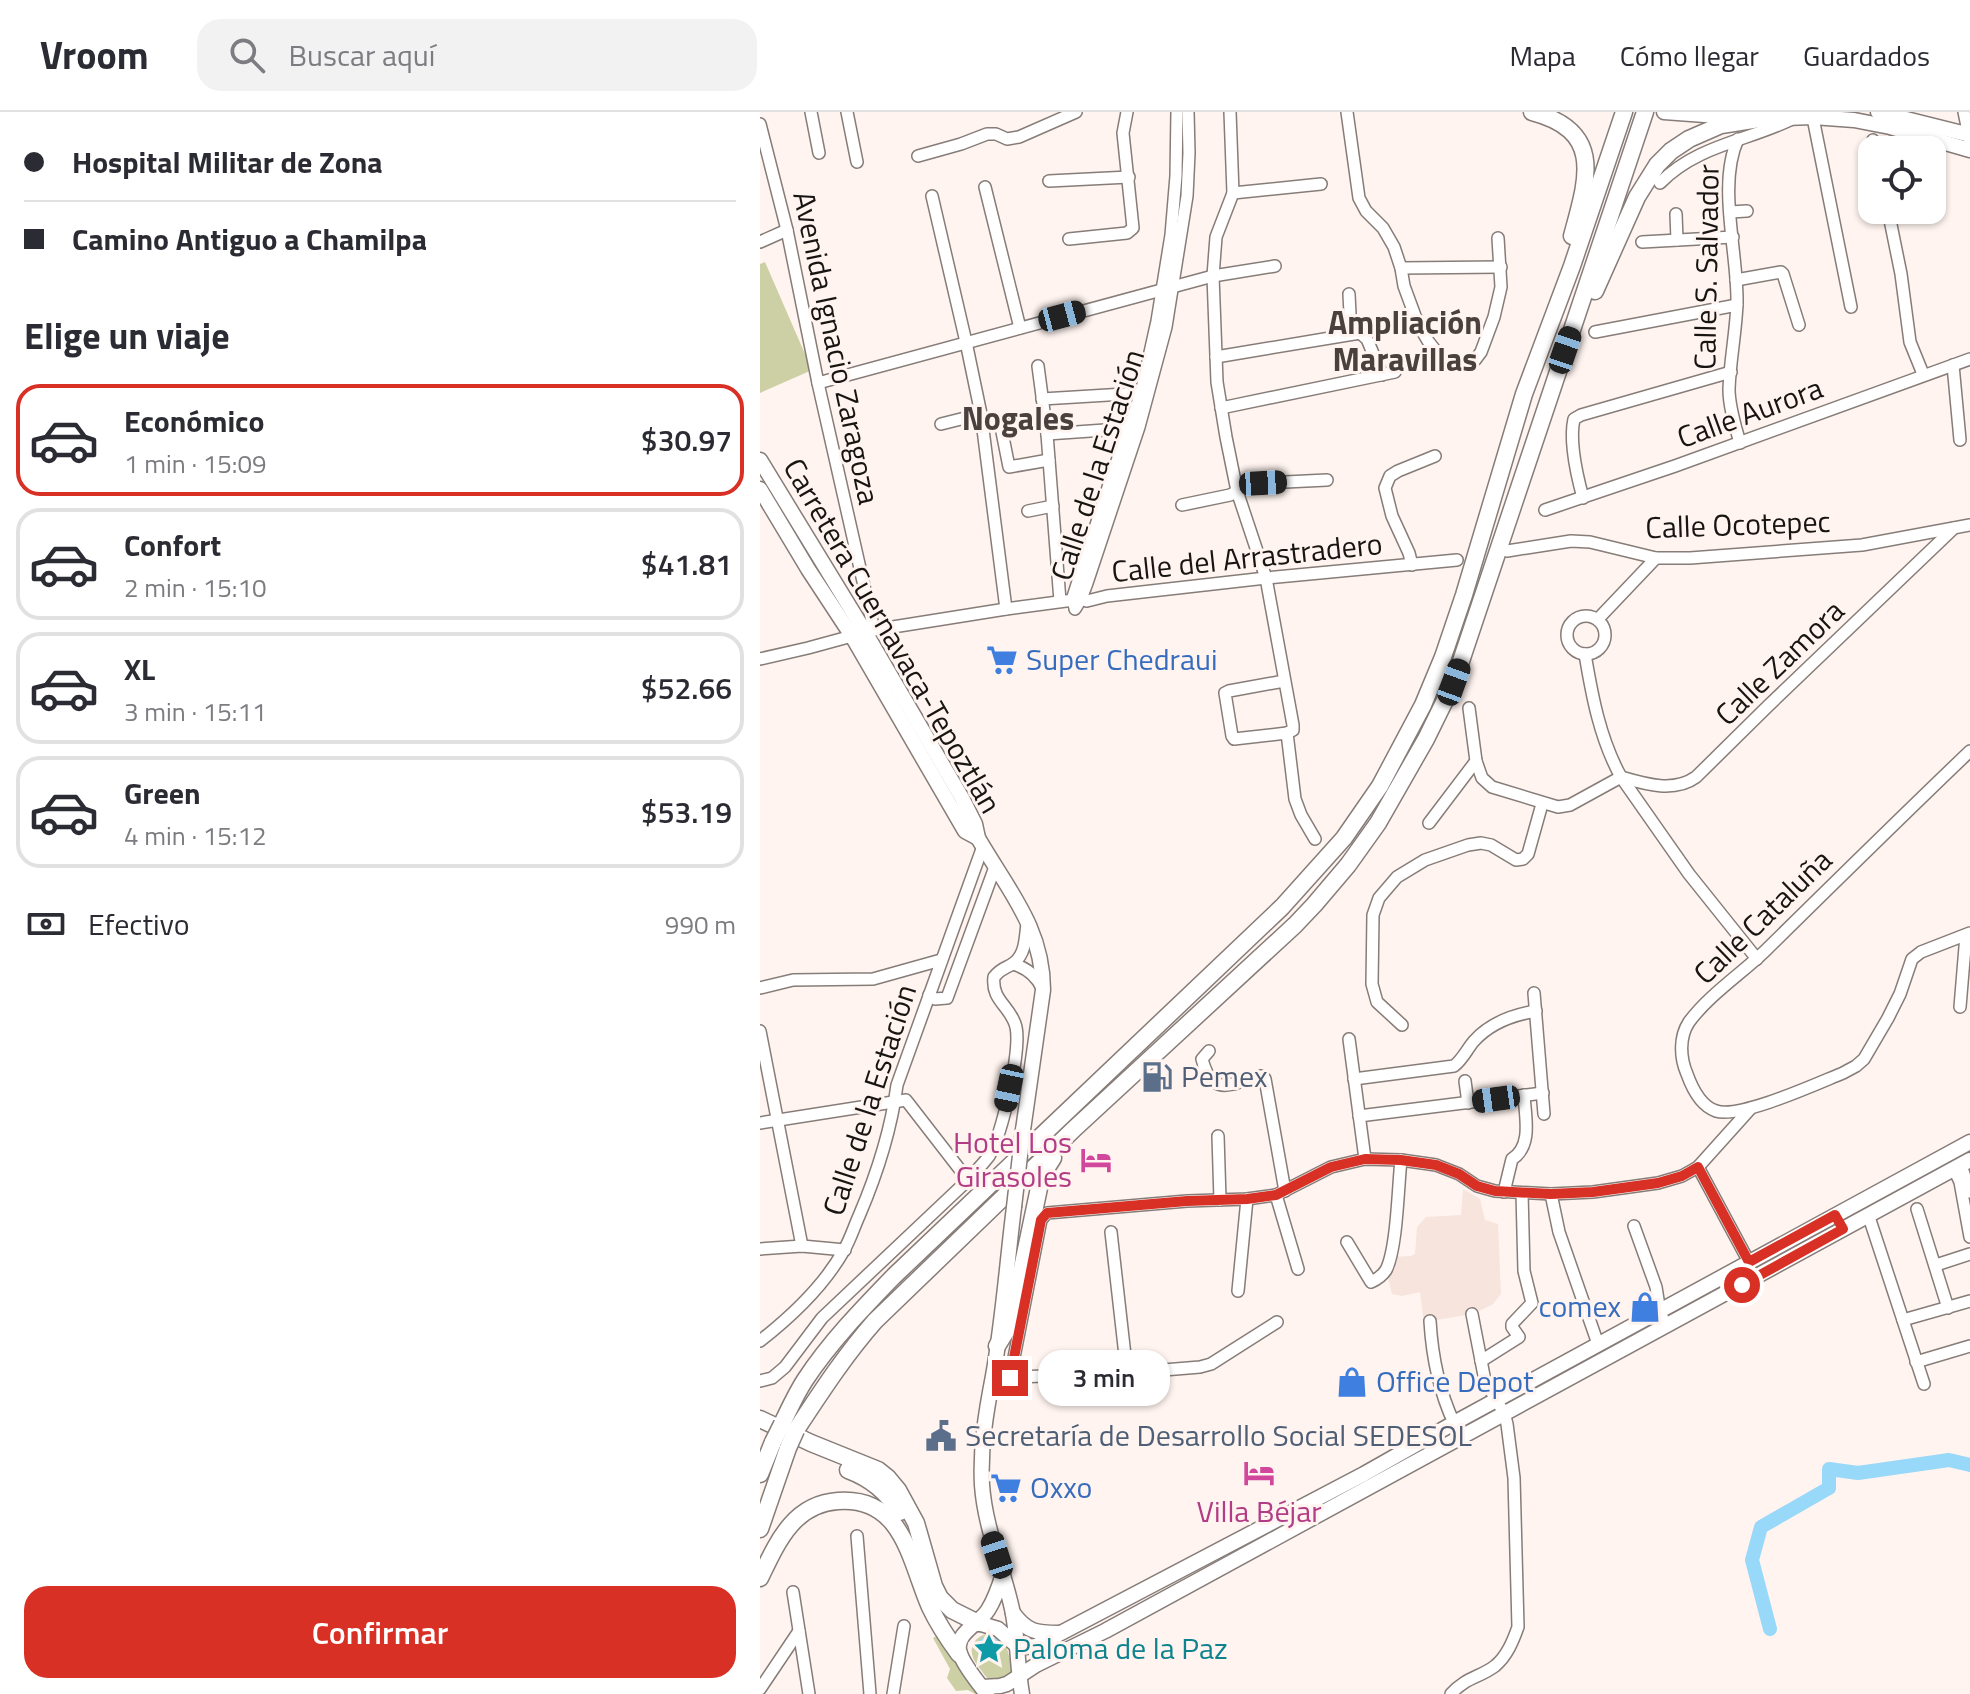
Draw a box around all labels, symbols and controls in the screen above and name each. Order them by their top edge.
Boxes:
search box [197,19,757,91]
text: Vroom [40,26,149,84]
text: Buscar aquí [289,32,435,78]
icon: search [225,33,269,77]
text: Mapa [1509,34,1576,77]
text: Cómo llegar [1620,34,1759,77]
text: Guardados [1803,34,1930,77]
map controls [1858,136,1946,224]
button: locate [1858,136,1946,224]
text: Hospital Militar de Zona [72,139,383,185]
street label: Calle S. Salvador [1681,164,1731,370]
street label: Avenida Ignacio Zaragoza [781,187,893,509]
text: Camino Antiguo a Chamilpa [72,216,427,262]
car [1036,298,1088,334]
district label: Ampliación Maravillas [1328,298,1482,383]
text: Elige un viaje [24,308,230,363]
car [1546,323,1584,377]
street label: Calle de la Estación [1038,343,1156,586]
street label: Calle Aurora [1670,364,1829,460]
district label: Nogales [962,394,1074,442]
text: Económico [124,398,264,444]
icon: car [28,404,100,476]
text: $30.97 [641,417,732,463]
text: 1 min · 15:09 [124,444,267,483]
street label: Carretera Cuernavaca-Tepoztlán [772,449,1014,822]
car [1238,470,1288,496]
street label: Calle Ocotepec [1645,498,1831,550]
street label: Calle del Arrastradero [1109,520,1385,594]
text: Confort [124,522,221,568]
icon: car [28,528,100,600]
text: $41.81 [641,541,732,587]
text: 2 min · 15:10 [124,568,267,607]
street label: Calle Zamora [1704,589,1854,736]
place label: Super Chedraui [1026,636,1218,682]
supermarket icon: Super Chedraui [985,643,1019,677]
text: XL [124,646,155,692]
icon: car [28,652,100,724]
car [1435,655,1473,709]
text: $52.66 [641,665,732,711]
text: 3 min · 15:11 [124,692,267,731]
text: Green [124,770,201,816]
icon: car [28,776,100,848]
text: $53.19 [641,789,732,835]
text: 4 min · 15:12 [124,816,267,855]
street label: Calle Cataluña [1682,838,1842,995]
text: Efectivo [88,901,190,947]
icon: cash [24,902,68,946]
text: 990 m [665,905,736,944]
street label: Calle de la Estación [810,978,928,1221]
place label: Pemex [1181,1053,1268,1099]
fuel station icon: Pemex [1140,1060,1174,1094]
car [992,1062,1026,1114]
car [1471,1084,1521,1114]
place label: Hotel Los Girasoles [953,1119,1072,1199]
hotel icon: Hotel Los Girasoles [1079,1143,1113,1177]
route start [1724,1267,1760,1303]
place label: comex [1539,1283,1621,1329]
shop icon: comex [1628,1290,1662,1324]
callout: 3 min [1038,1350,1170,1406]
text: 3 min [1073,1358,1135,1397]
place label: Office Depot [1376,1358,1534,1404]
route end [992,1360,1028,1396]
shop icon: Office Depot [1335,1365,1369,1399]
place label: Secretaría de Desarrollo Social SEDESOL [965,1412,1472,1458]
public building icon: Secretaría de Desarrollo Social SEDESOL [924,1419,958,1453]
hotel icon: Villa Béjar [1242,1456,1276,1490]
place label: Oxxo [1030,1464,1092,1510]
supermarket icon: Oxxo [989,1471,1023,1505]
place label: Villa Béjar [1196,1488,1322,1534]
car [978,1528,1016,1582]
button: Confirmar [24,1586,736,1678]
place label: Paloma de la Paz [1013,1625,1228,1671]
place icon: Paloma de la Paz [972,1632,1006,1666]

